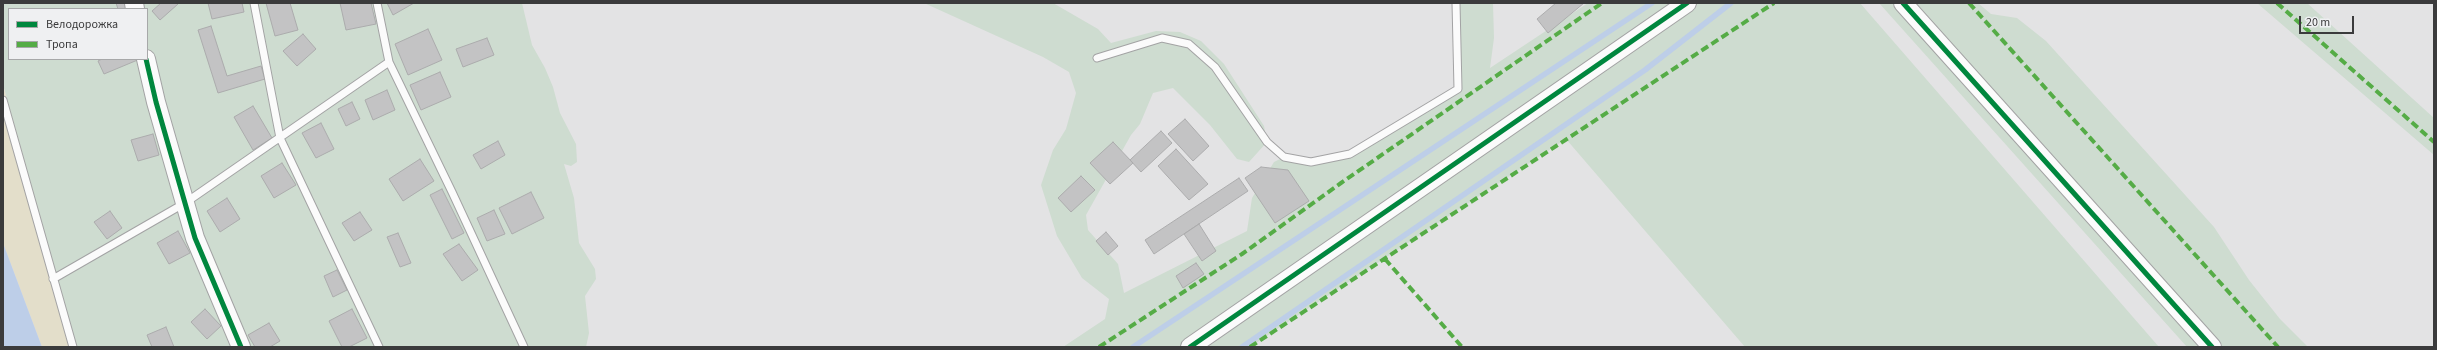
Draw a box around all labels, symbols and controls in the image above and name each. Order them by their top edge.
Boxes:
legend [8,8,148,60]
scale bar [2301,8,2356,34]
text: 20 m [2306,14,2330,31]
text: Велодорожка [46,16,118,33]
text: Тропа [46,36,78,53]

